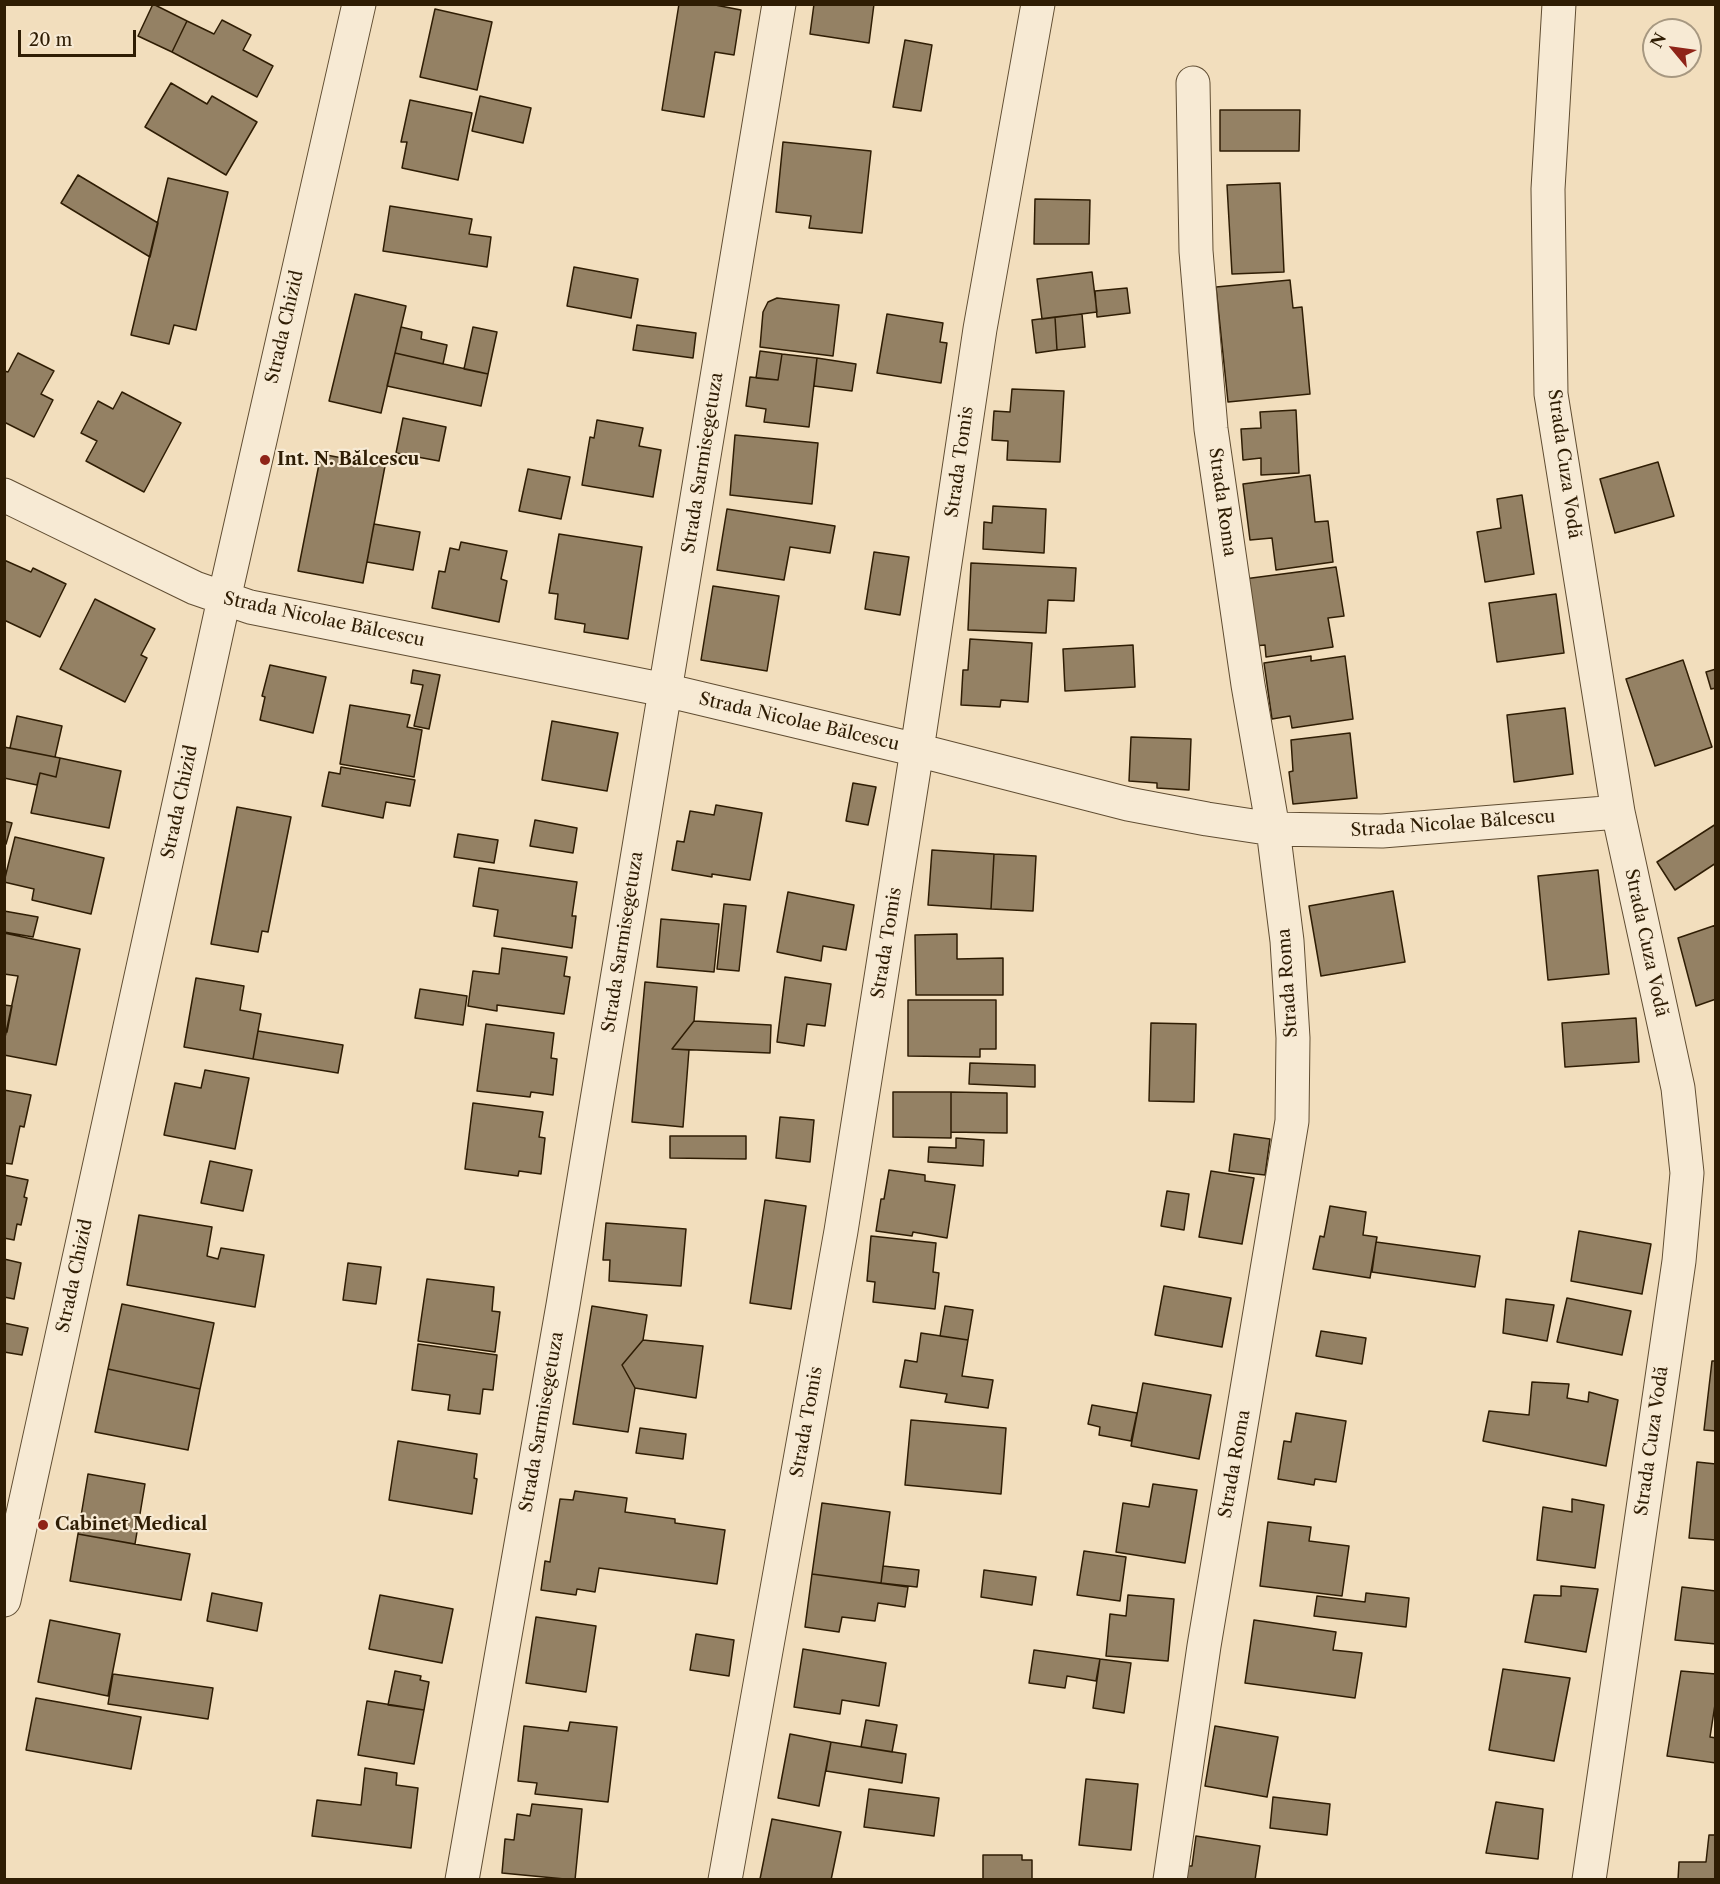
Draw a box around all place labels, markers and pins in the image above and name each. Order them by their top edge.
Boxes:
place label: Int. N. Bălcescu [277,449,419,471]
marker: Int. N. Bălcescu [258,453,272,467]
place label: Cabinet Medical [55,1514,207,1536]
marker: Cabinet Medical [36,1518,50,1532]

